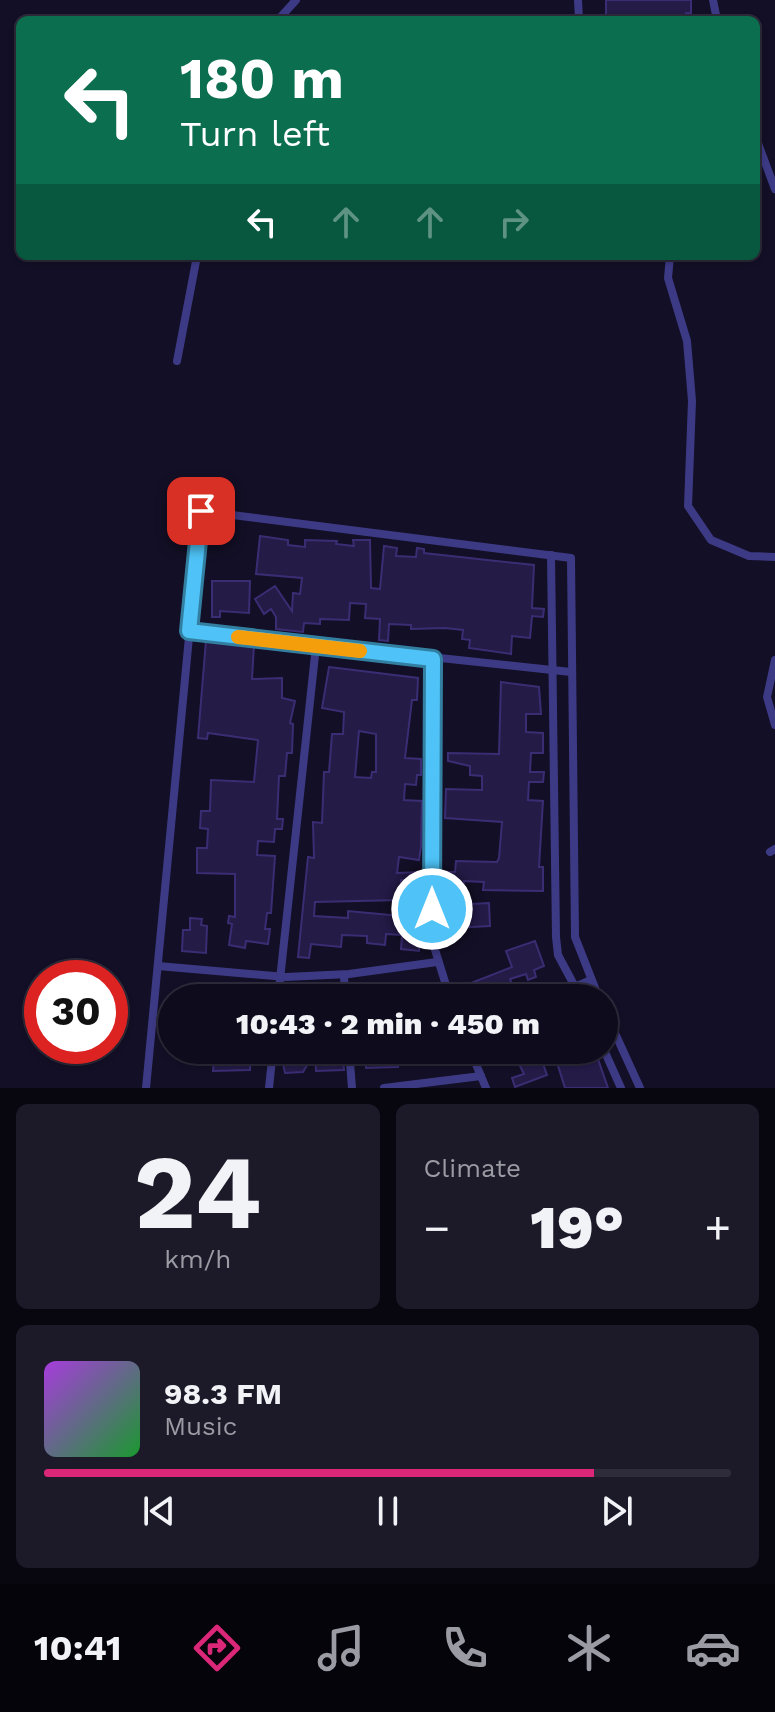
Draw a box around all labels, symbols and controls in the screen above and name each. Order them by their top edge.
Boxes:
text: 180 m [180,46,344,112]
icon: left [48,48,152,152]
text: Turn left [180,113,330,155]
icon: left [240,200,284,244]
icon: ahead [324,200,368,244]
icon: ahead [408,200,452,244]
icon: right [492,200,536,244]
pin [167,477,235,545]
icon: arrive [179,489,223,533]
position arrow [390,867,474,951]
speed limit sign: 30 [24,960,128,1064]
text: 10:43 · 2 min · 450 m [236,1006,540,1041]
text: 24 [134,1131,262,1253]
text: Climate [424,1153,521,1183]
text: 19° [530,1192,624,1263]
text: − [424,1202,450,1254]
text: + [704,1202,731,1254]
text: km/h [164,1244,231,1274]
text: 98.3 FM [164,1376,282,1411]
text: Music [164,1411,237,1441]
icon: previous [137,1489,181,1533]
icon: pause [366,1489,410,1533]
icon: next [595,1489,639,1533]
icon: directions [189,1620,245,1676]
icon: music [313,1620,369,1676]
icon: phone [437,1620,493,1676]
icon: climate [561,1620,617,1676]
icon: car [685,1620,741,1676]
text: 10:41 [34,1627,121,1669]

